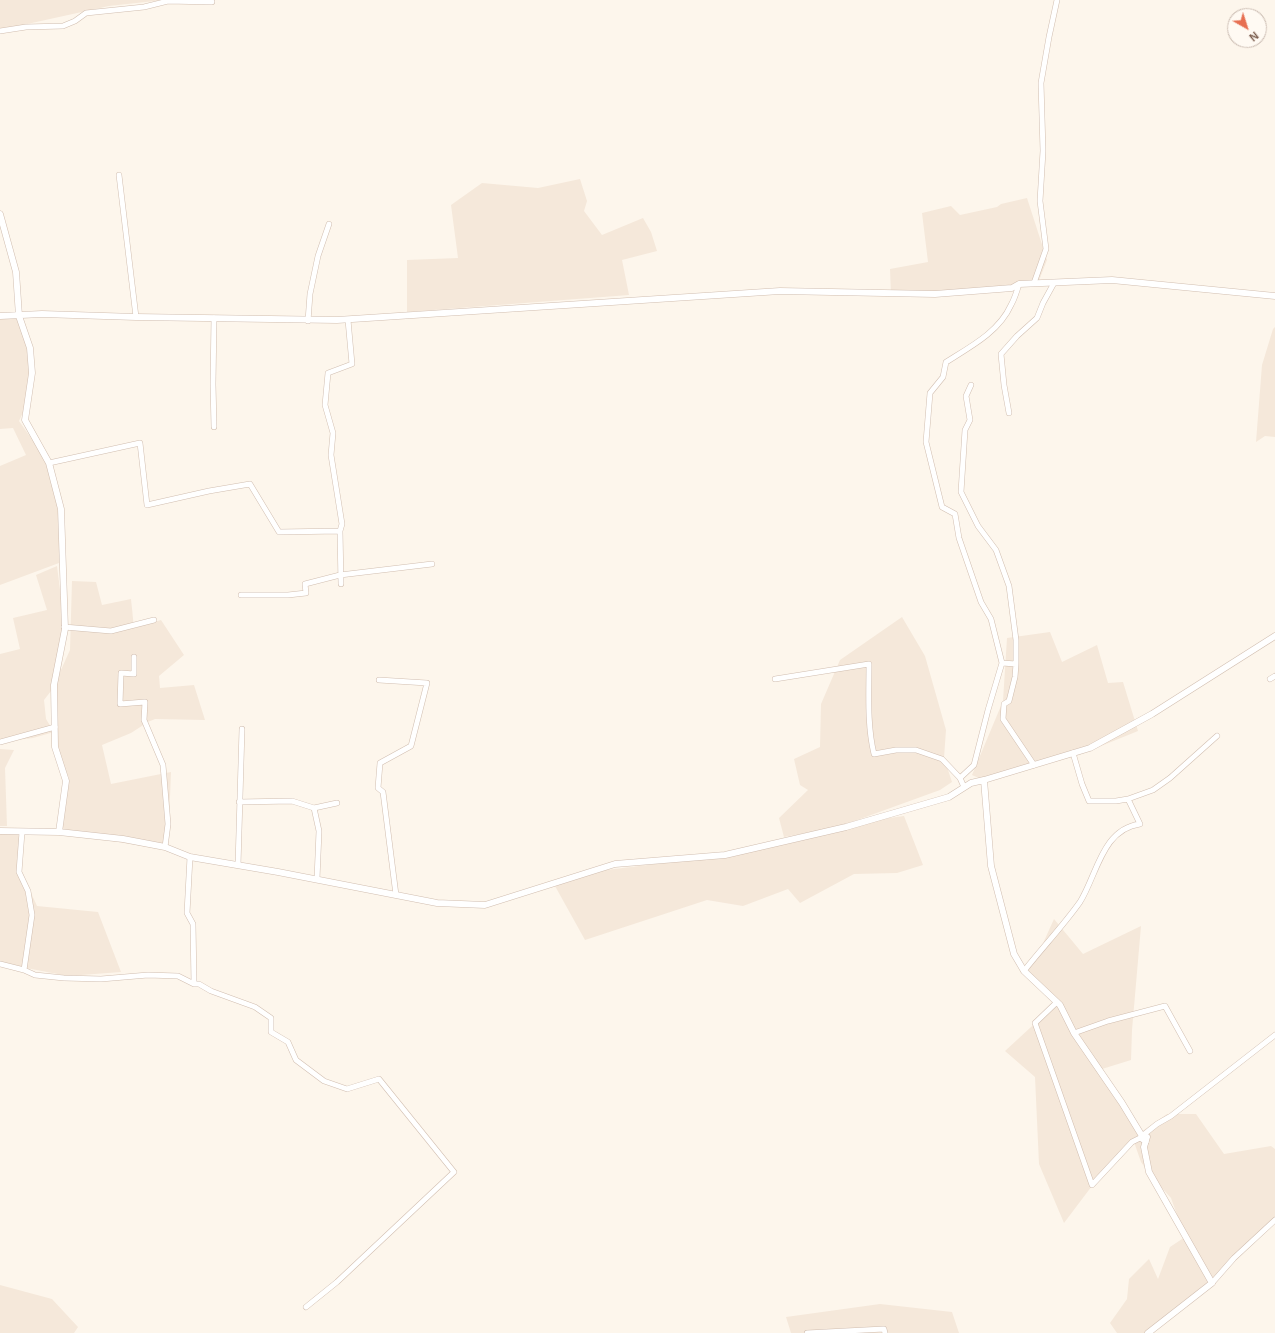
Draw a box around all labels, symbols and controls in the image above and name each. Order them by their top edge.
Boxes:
north arrow [1227,8,1267,48]
text: N [1247,29,1261,44]

